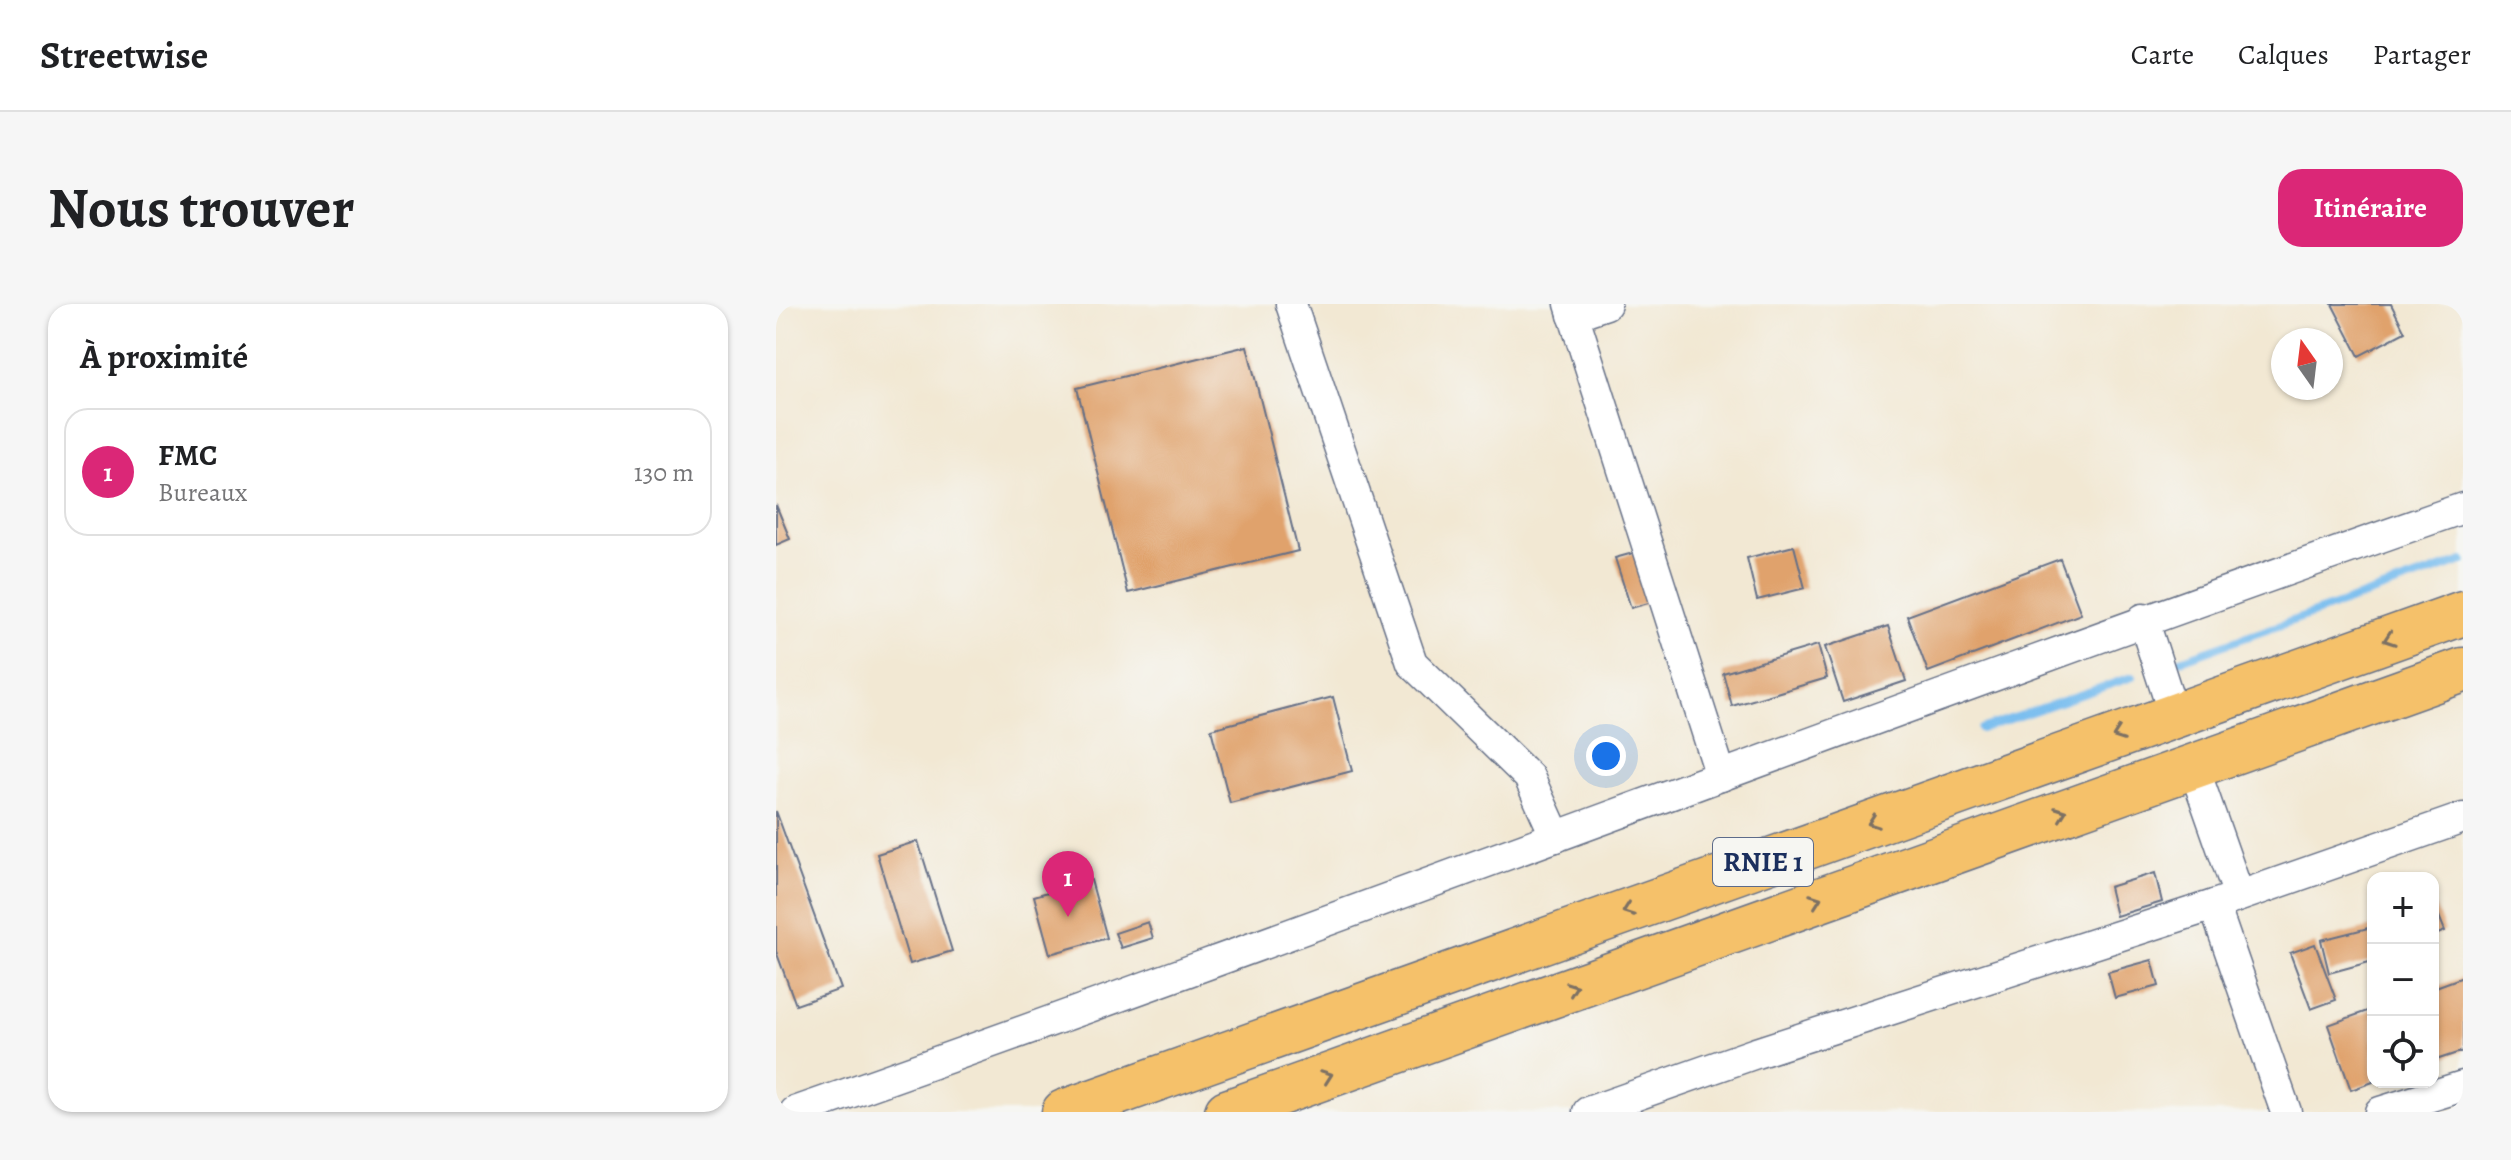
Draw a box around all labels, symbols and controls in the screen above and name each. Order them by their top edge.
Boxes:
text: Streetwise [40,29,208,81]
text: Carte [2131,36,2194,74]
text: Calques [2238,36,2329,74]
text: Partager [2373,36,2471,74]
button: Itinéraire [2278,169,2463,247]
text: Nous trouver [48,170,354,246]
north arrow [2271,328,2343,400]
text: À proximité [80,333,248,380]
text: FMC [158,435,217,475]
text: 1 [103,455,113,490]
text: 130 m [634,455,694,490]
text: Bureaux [158,475,247,510]
one-way arrow [2383,629,2397,645]
one-way arrow [2112,725,2126,742]
your location [1586,736,1626,776]
one-way arrow [2053,806,2067,822]
one-way arrow [1867,813,1881,829]
road number: RNIE 1 [1713,838,1813,886]
pin: 1 [1042,851,1094,917]
map controls [2367,872,2439,1088]
button: + [2367,872,2439,944]
one-way arrow [1809,894,1823,910]
one-way arrow [1622,900,1636,917]
button: − [2367,944,2439,1016]
one-way arrow [1564,982,1578,998]
button: locate [2367,1016,2439,1088]
one-way arrow [1319,1069,1333,1086]

